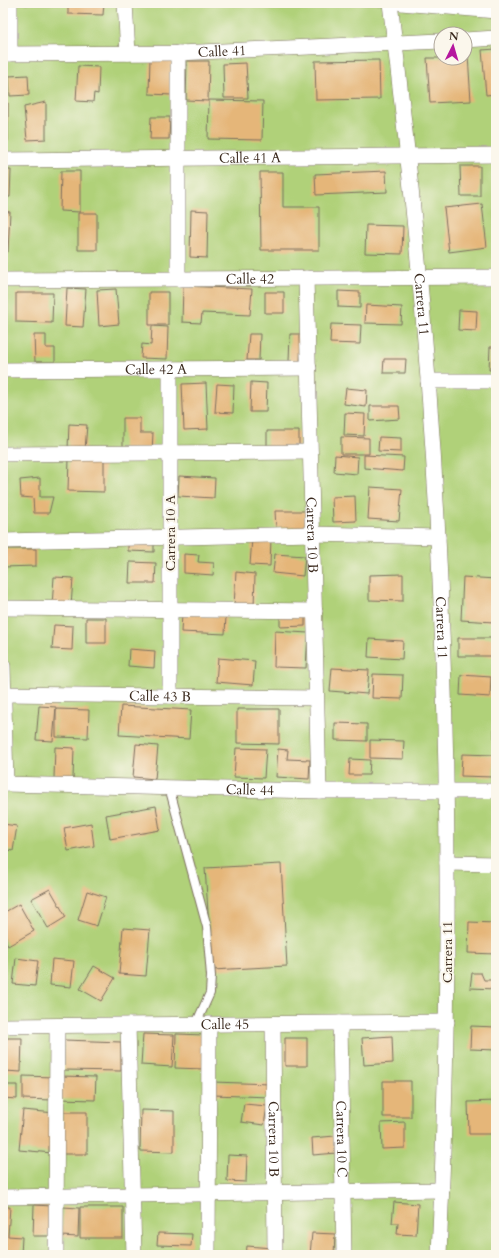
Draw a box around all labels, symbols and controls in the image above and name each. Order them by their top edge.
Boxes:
north arrow [433,26,473,66]
text: N [448,29,460,44]
street label: Calle 41 [197,41,247,62]
street label: Calle 41 A [219,148,281,168]
street label: Calle 42 [226,269,274,289]
street label: Carrera 11 [409,272,434,336]
street label: Calle 42 A [125,360,187,379]
street label: Carrera 10 A [161,495,180,571]
street label: Carrera 10 B [302,497,322,573]
street label: Carrera 11 [431,596,452,659]
street label: Calle 43 B [129,687,191,706]
street label: Calle 44 [226,780,274,800]
street label: Carrera 11 [438,921,457,983]
street label: Calle 45 [201,1015,249,1034]
street label: Carrera 10 C [331,1100,352,1178]
street label: Carrera 10 B [264,1101,283,1177]

